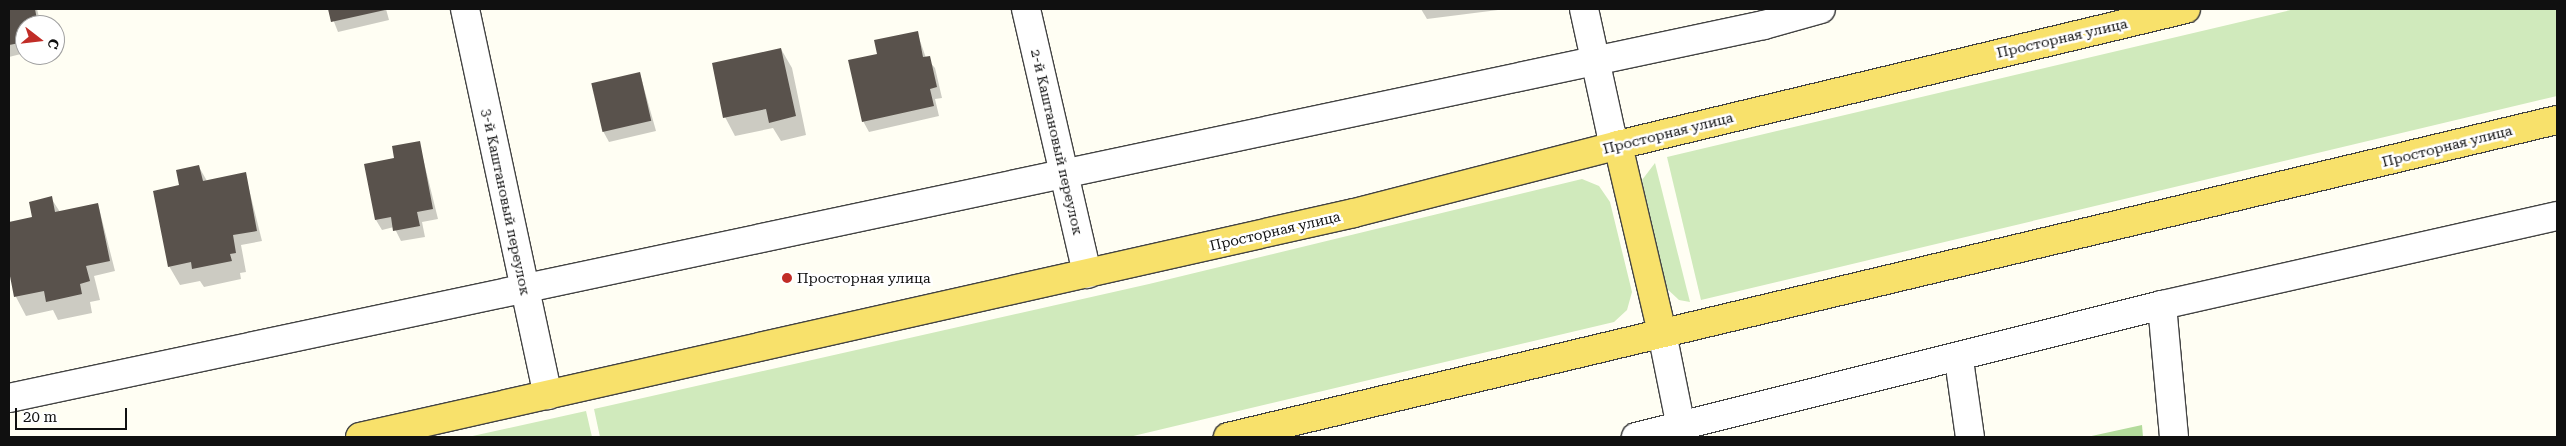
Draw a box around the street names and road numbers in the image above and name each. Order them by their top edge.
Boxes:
street label: Просторная улица [1995,15,2129,61]
street label: 2-й Каштановый переулок [1027,47,1087,237]
street label: 3-й Каштановый переулок [478,107,534,297]
street label: Просторная улица [1601,109,1735,157]
street label: Просторная улица [2380,122,2514,170]
street label: Просторная улица [1208,208,1342,254]

